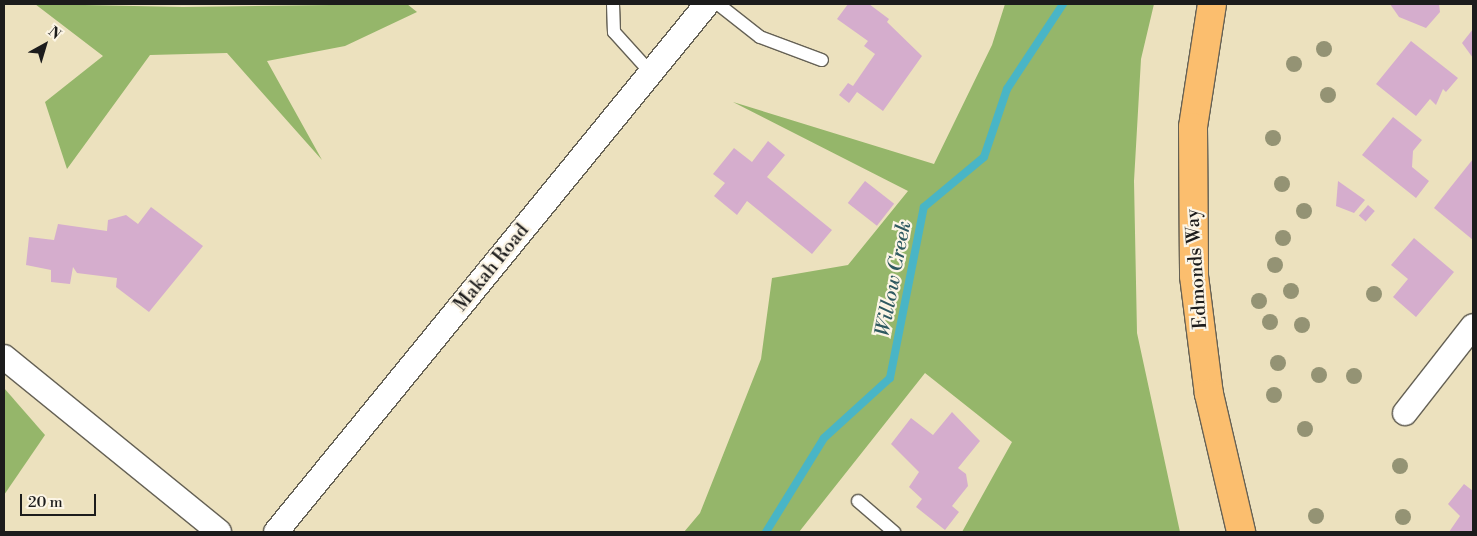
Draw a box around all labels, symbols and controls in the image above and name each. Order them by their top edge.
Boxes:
north arrow [20,20,70,70]
text: N [44,23,64,44]
street label: Edmonds Way [1181,208,1213,330]
water label: Willow Creek [871,219,917,339]
street label: Makah Road [450,220,534,316]
scale bar [22,484,99,516]
text: 20 m [28,493,63,512]

